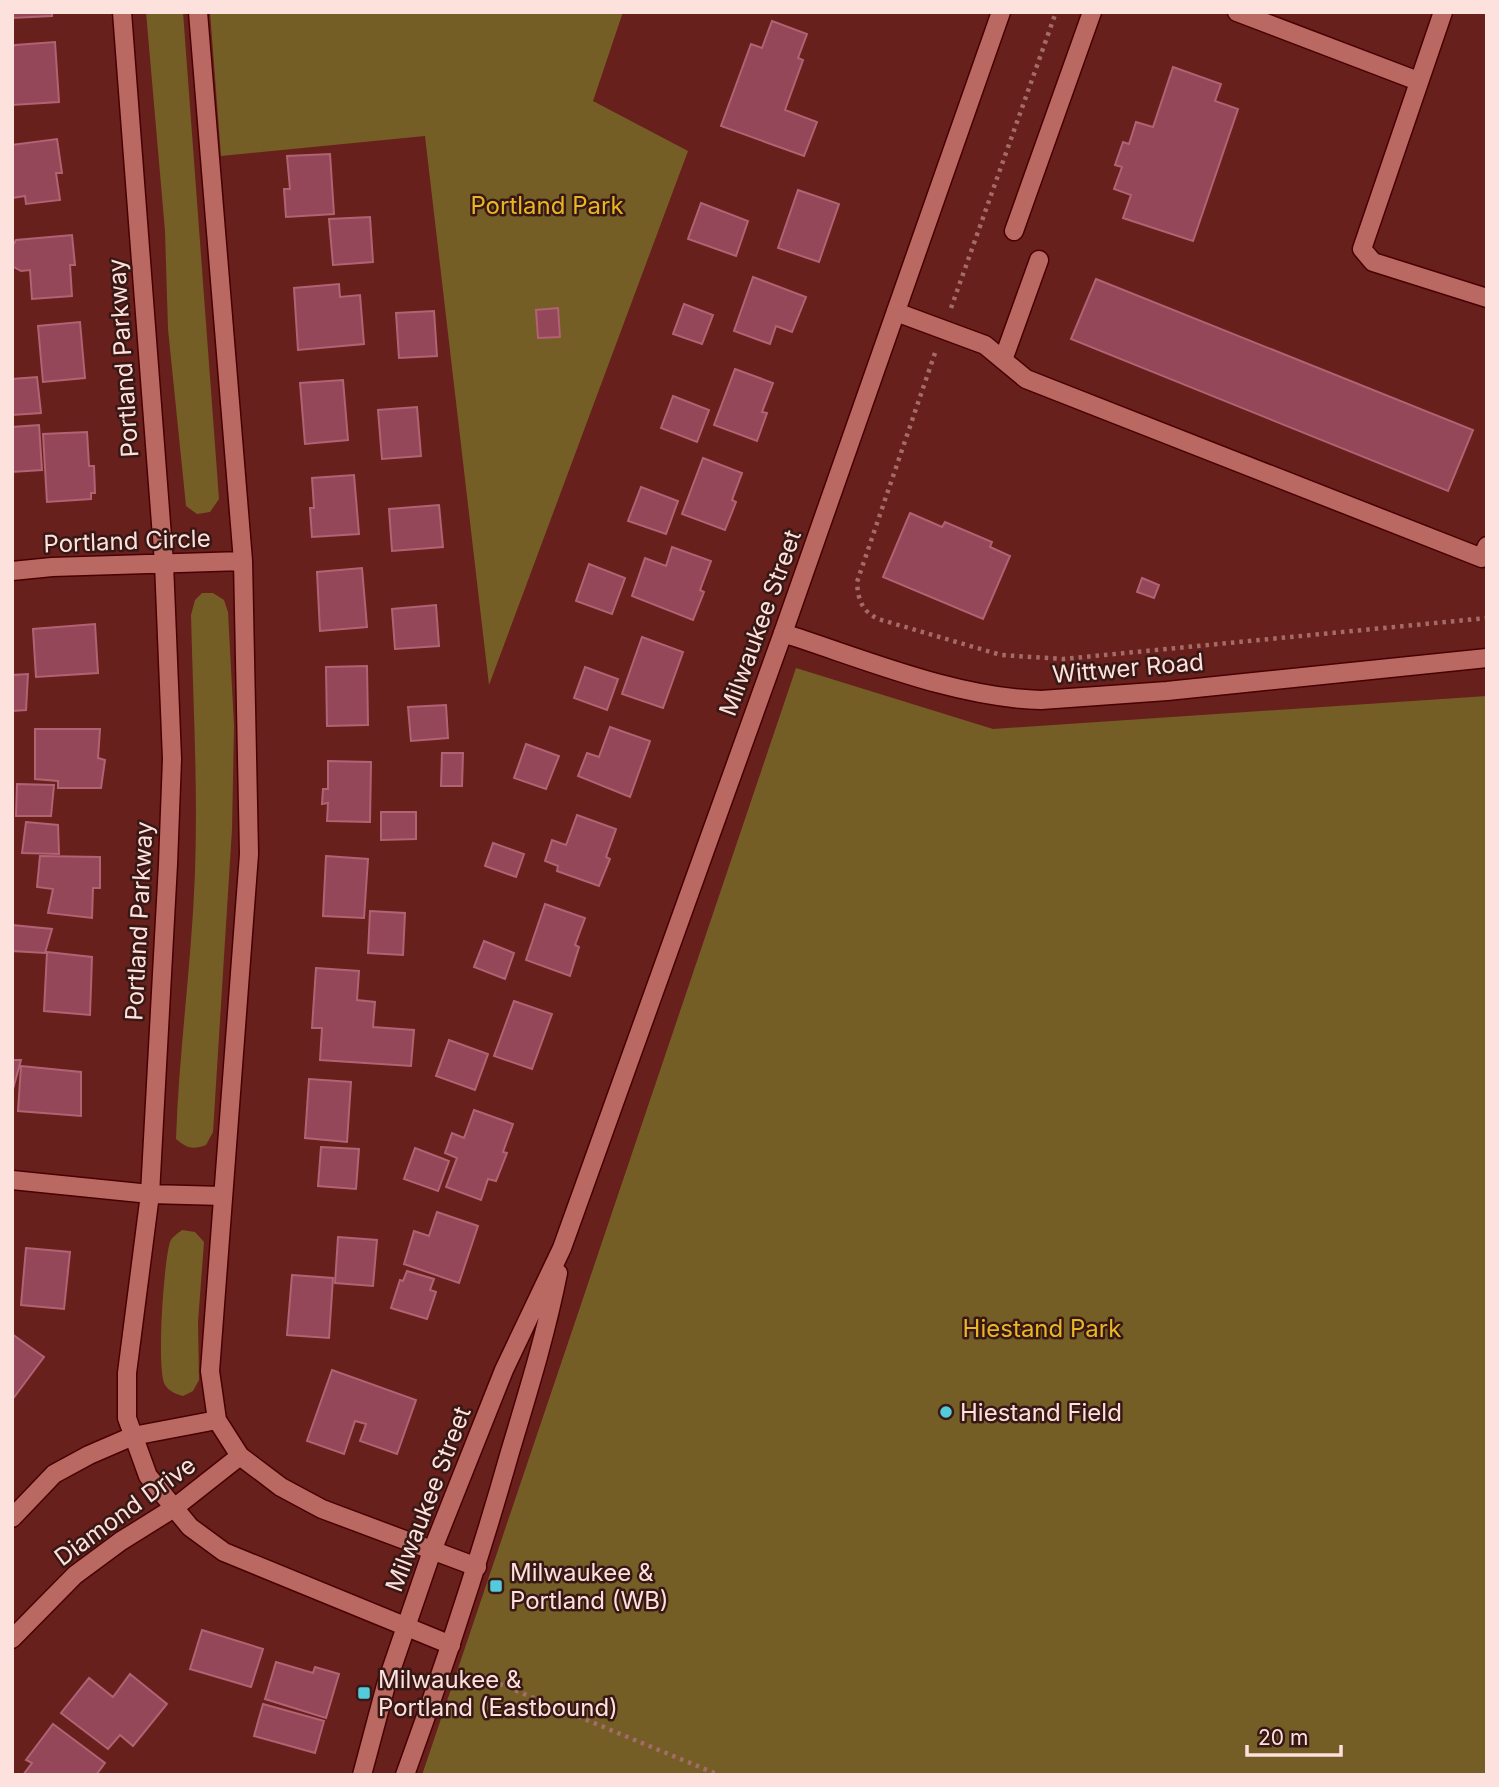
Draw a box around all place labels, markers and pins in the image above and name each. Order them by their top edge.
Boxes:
place label: Hiestand Field [960,1398,1122,1427]
marker: Hiestand Field [938,1404,954,1420]
place label: Milwaukee & Portland (WB) [510,1558,669,1615]
marker: Milwaukee & Portland (WB) [488,1578,504,1594]
place label: Milwaukee & Portland (Eastbound) [378,1665,618,1722]
marker: Milwaukee & Portland (Eastbound) [356,1685,372,1701]

